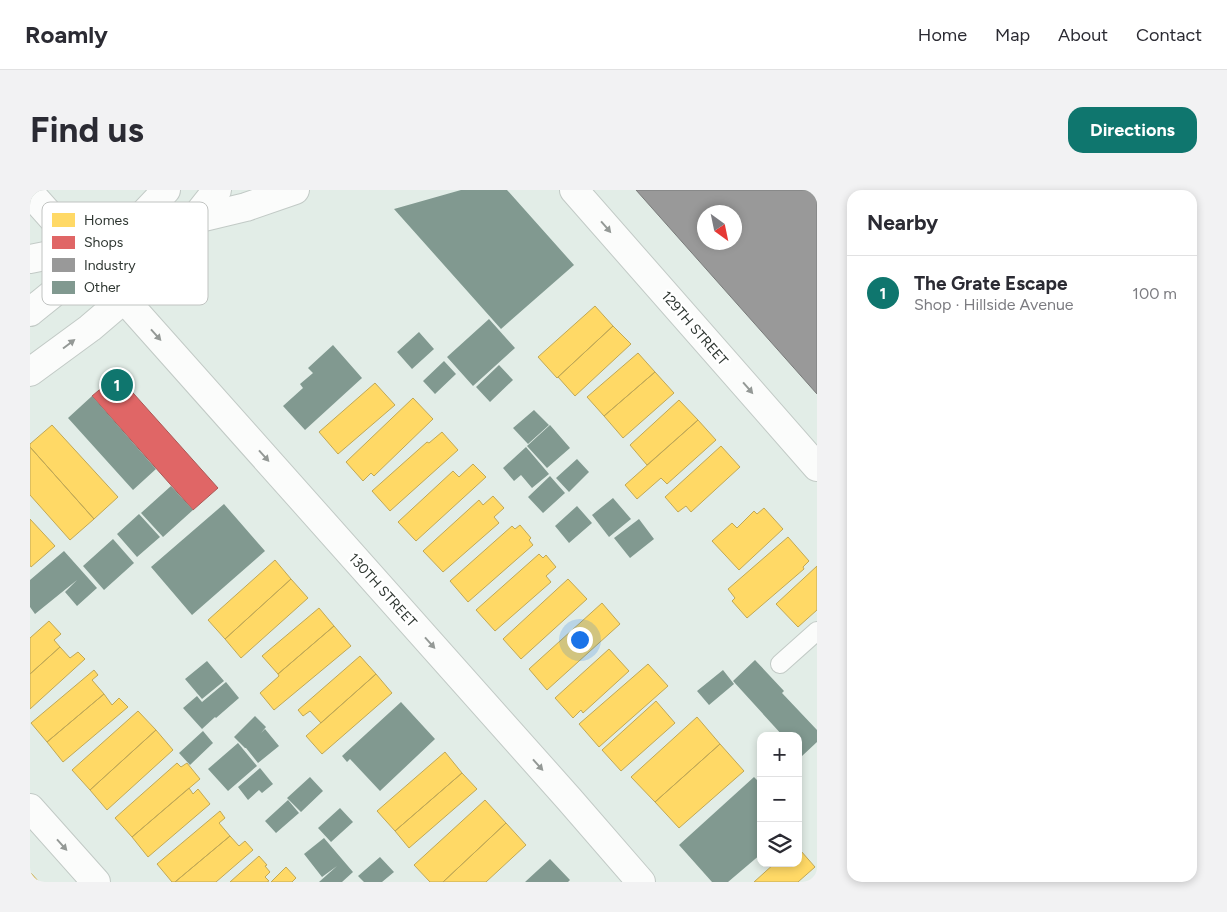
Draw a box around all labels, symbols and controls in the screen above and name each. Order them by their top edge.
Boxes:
text: Roamly [25,20,108,49]
text: Home [918,24,967,46]
text: Map [995,24,1030,46]
text: About [1058,24,1108,46]
text: Contact [1136,24,1202,46]
button: Directions [1068,107,1197,153]
text: Find us [30,109,144,151]
legend [42,202,208,305]
north arrow [697,205,742,250]
text: Nearby [867,210,938,235]
text: Homes [84,212,129,229]
one-way arrow [600,220,612,232]
text: Shops [84,234,123,251]
text: Industry [84,257,136,274]
text: The Grate Escape [914,272,1067,295]
text: Other [84,279,121,296]
text: 1 [880,284,886,303]
text: 100 m [1132,284,1177,303]
street label: 129TH STREET [658,288,732,369]
text: Shop · Hillside Avenue [914,295,1074,314]
one-way arrow [151,328,162,341]
one-way arrow [62,338,75,349]
pin: 1 [101,366,133,404]
one-way arrow [742,382,754,394]
one-way arrow [259,450,270,463]
street label: 130TH STREET [345,550,420,631]
your location [567,627,593,653]
one-way arrow [425,637,436,650]
map controls [757,732,802,867]
button: + [757,732,802,777]
one-way arrow [533,758,544,771]
button: − [757,777,802,822]
button: layers [757,822,802,867]
one-way arrow [57,838,68,851]

